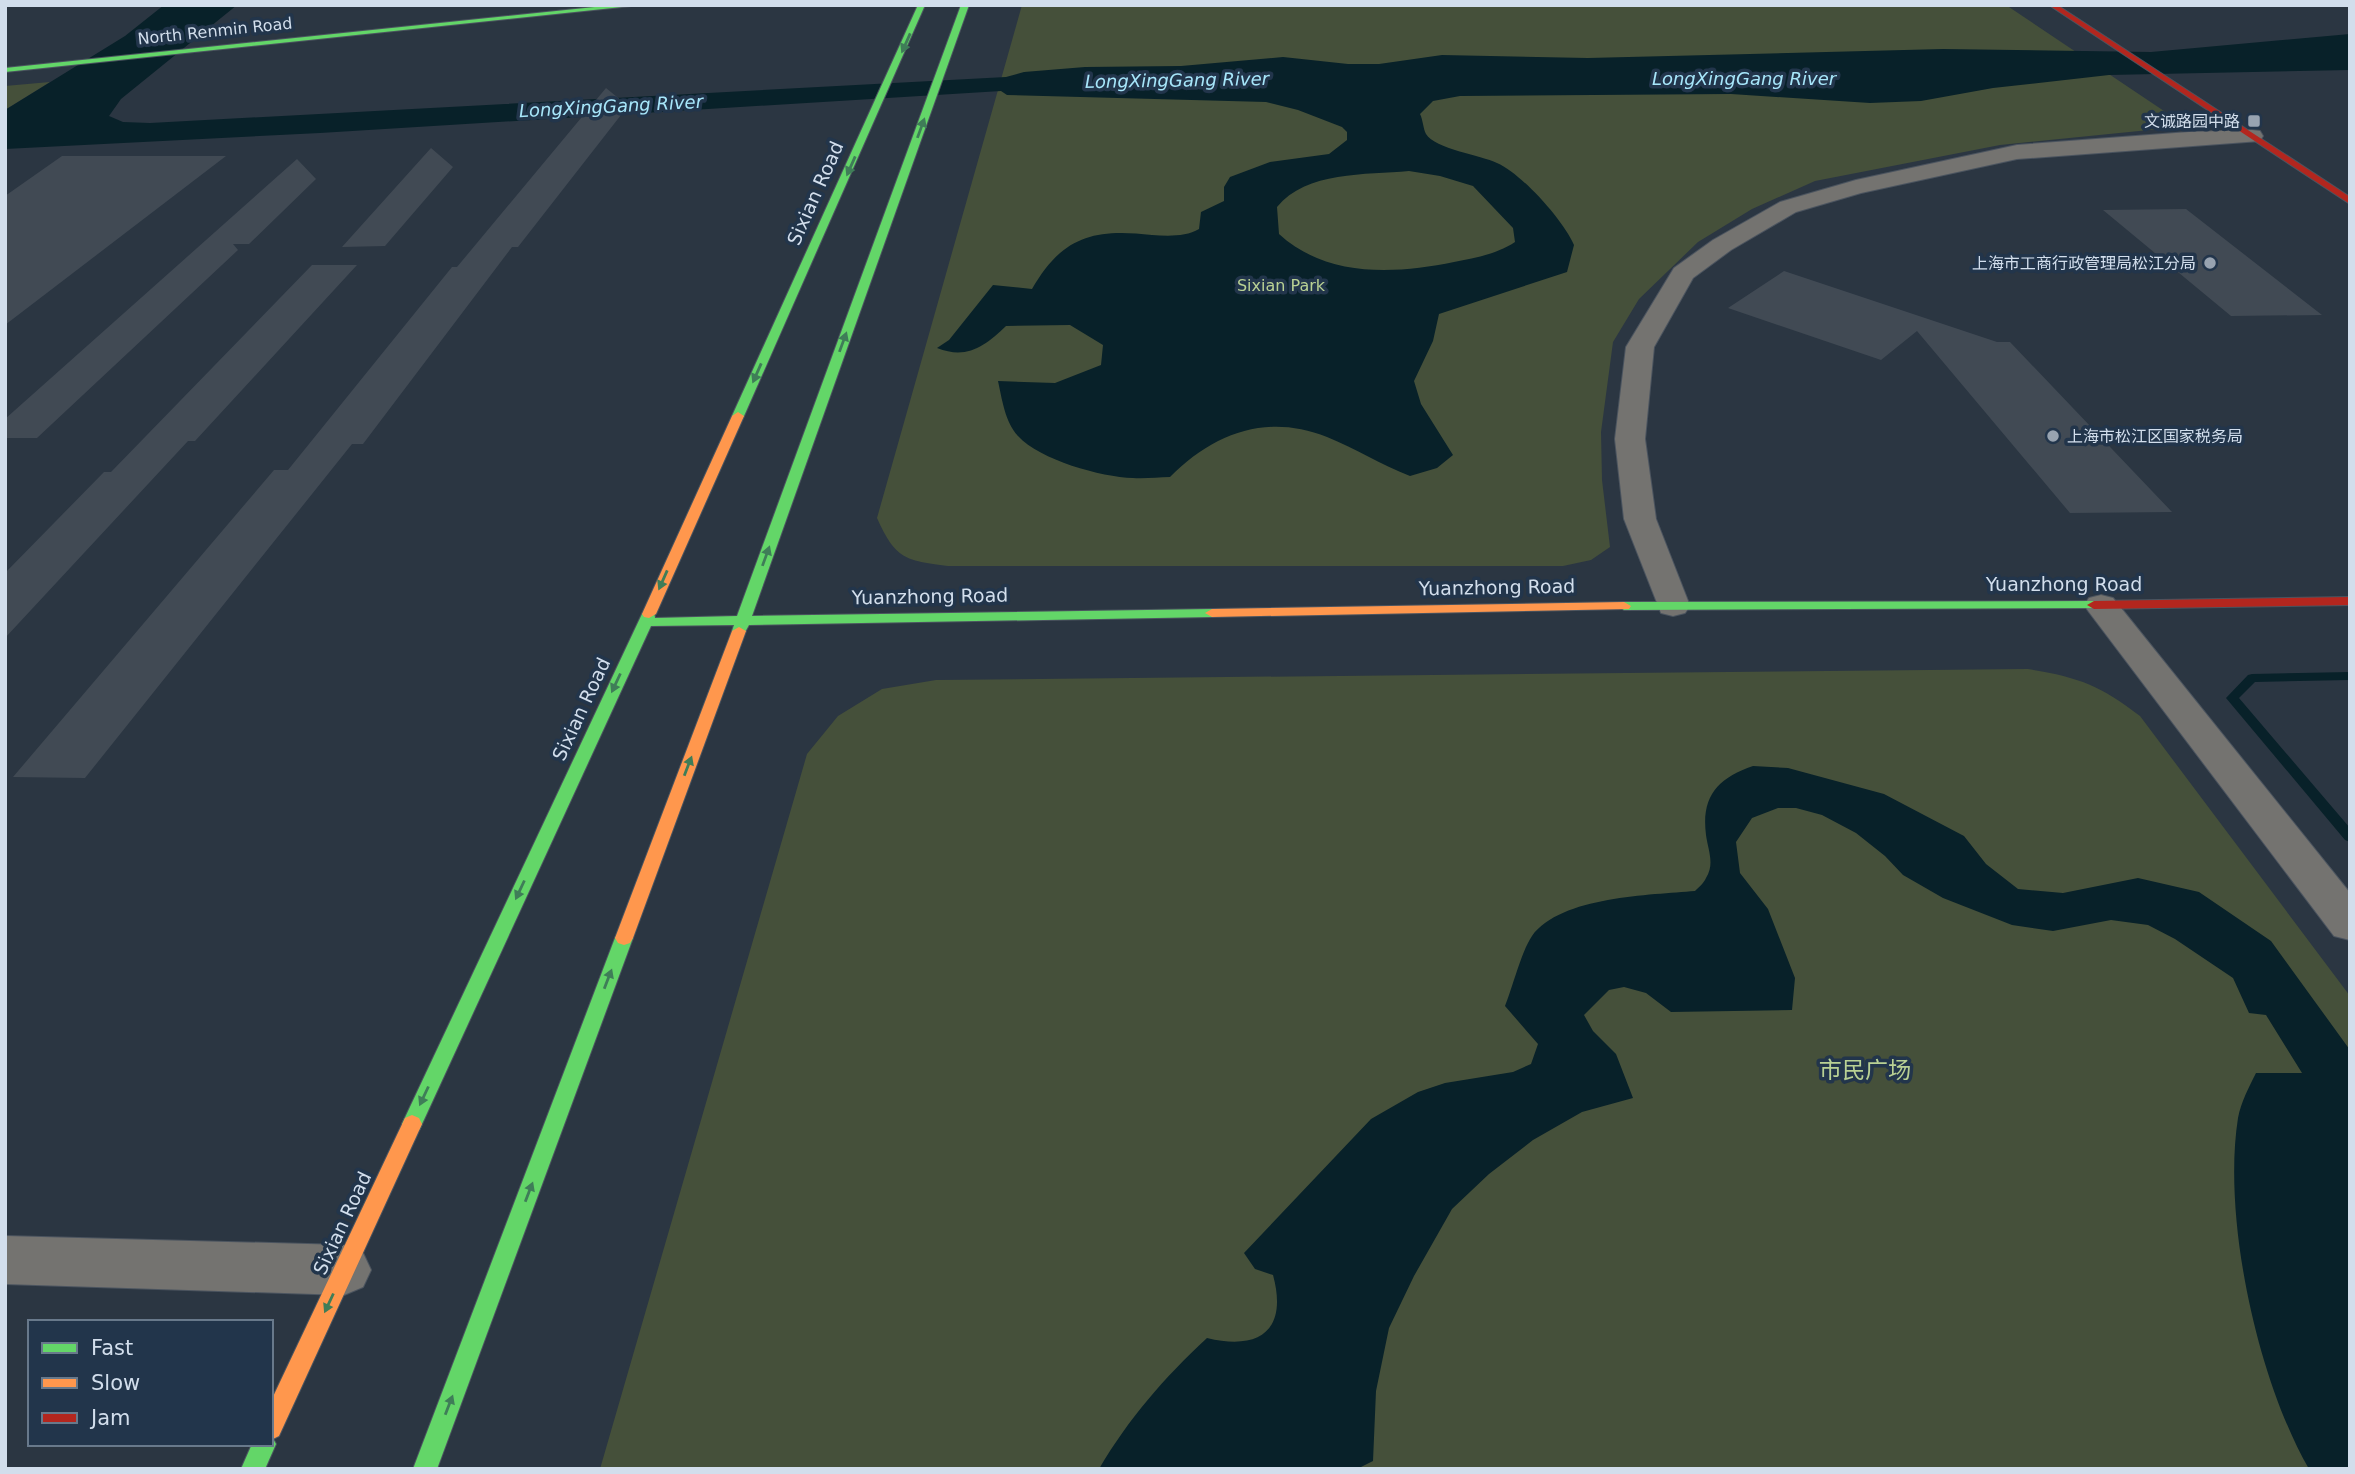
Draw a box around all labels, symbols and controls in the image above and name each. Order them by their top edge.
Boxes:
street label: North Renmin Road [137,13,293,49]
one-way arrow [900,33,912,53]
water label: LongXingGang River [1085,68,1271,92]
water label: LongXingGang River [1652,68,1838,89]
water label: LongXingGang River [518,91,705,121]
place label: 文诚路园中路 [2144,112,2240,131]
marker: 文诚路园中路 [2246,113,2262,129]
one-way arrow [916,118,927,139]
street label: Sixian Road [782,138,848,248]
one-way arrow [845,156,857,176]
place label: 上海市工商行政管理局松江分局 [1972,254,2196,273]
marker: 上海市工商行政管理局松江分局 [2202,255,2218,271]
park label: Sixian Park [1237,276,1326,295]
one-way arrow [838,332,849,353]
one-way arrow [751,363,763,383]
place label: 上海市松江区国家税务局 [2067,427,2243,446]
marker: 上海市松江区国家税务局 [2045,428,2061,444]
one-way arrow [761,546,772,567]
one-way arrow [657,570,668,591]
street label: Yuanzhong Road [1985,573,2142,595]
street label: Yuanzhong Road [1418,575,1575,599]
street label: Yuanzhong Road [851,584,1008,608]
street label: Sixian Road [548,654,614,764]
one-way arrow [610,673,621,694]
one-way arrow [683,755,694,776]
one-way arrow [514,880,526,900]
one-way arrow [603,968,614,989]
park label: 市民广场 [1819,1057,1911,1083]
one-way arrow [418,1086,430,1106]
street label: Sixian Road [309,1168,375,1278]
one-way arrow [523,1181,534,1202]
one-way arrow [323,1292,334,1313]
legend [28,1320,273,1446]
text: Fast [91,1336,133,1360]
text: Slow [91,1371,140,1395]
one-way arrow [444,1394,455,1415]
text: Jam [89,1406,131,1430]

